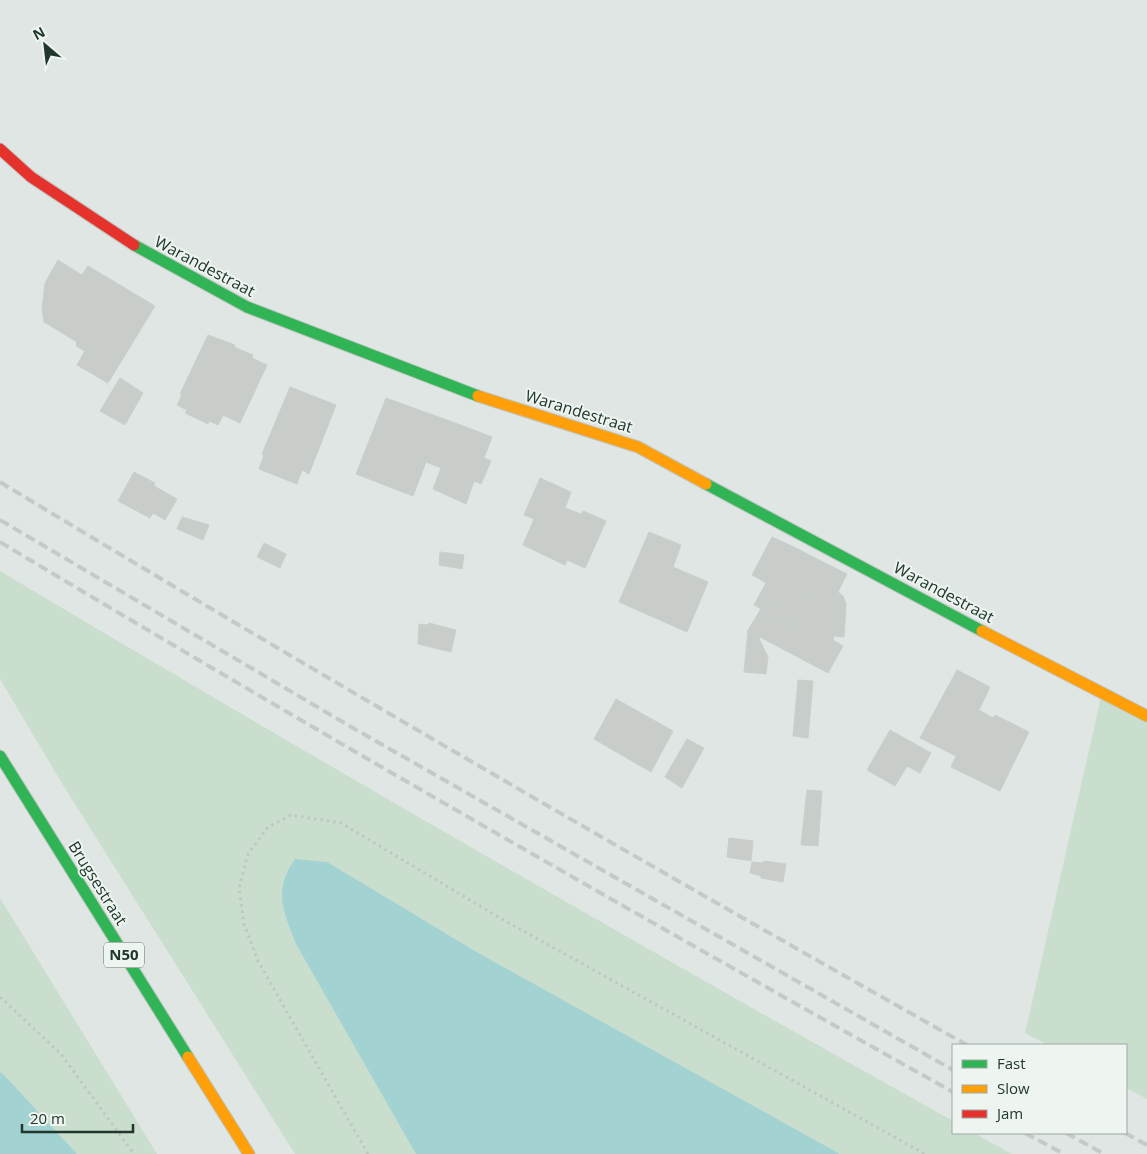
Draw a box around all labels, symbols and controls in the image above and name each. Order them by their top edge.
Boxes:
north arrow [20,20,70,70]
text: N [29,22,48,44]
street label: Warandestraat [151,230,259,302]
street label: Warandestraat [523,384,636,438]
street label: Warandestraat [890,556,998,628]
street label: Brugsestraat [63,837,133,930]
road number: N50 [104,942,144,968]
legend [952,1044,1127,1134]
text: Fast [997,1053,1026,1073]
text: Slow [997,1078,1030,1098]
scale bar [22,1102,134,1134]
text: Jam [995,1103,1023,1123]
text: 20 m [30,1108,65,1128]

